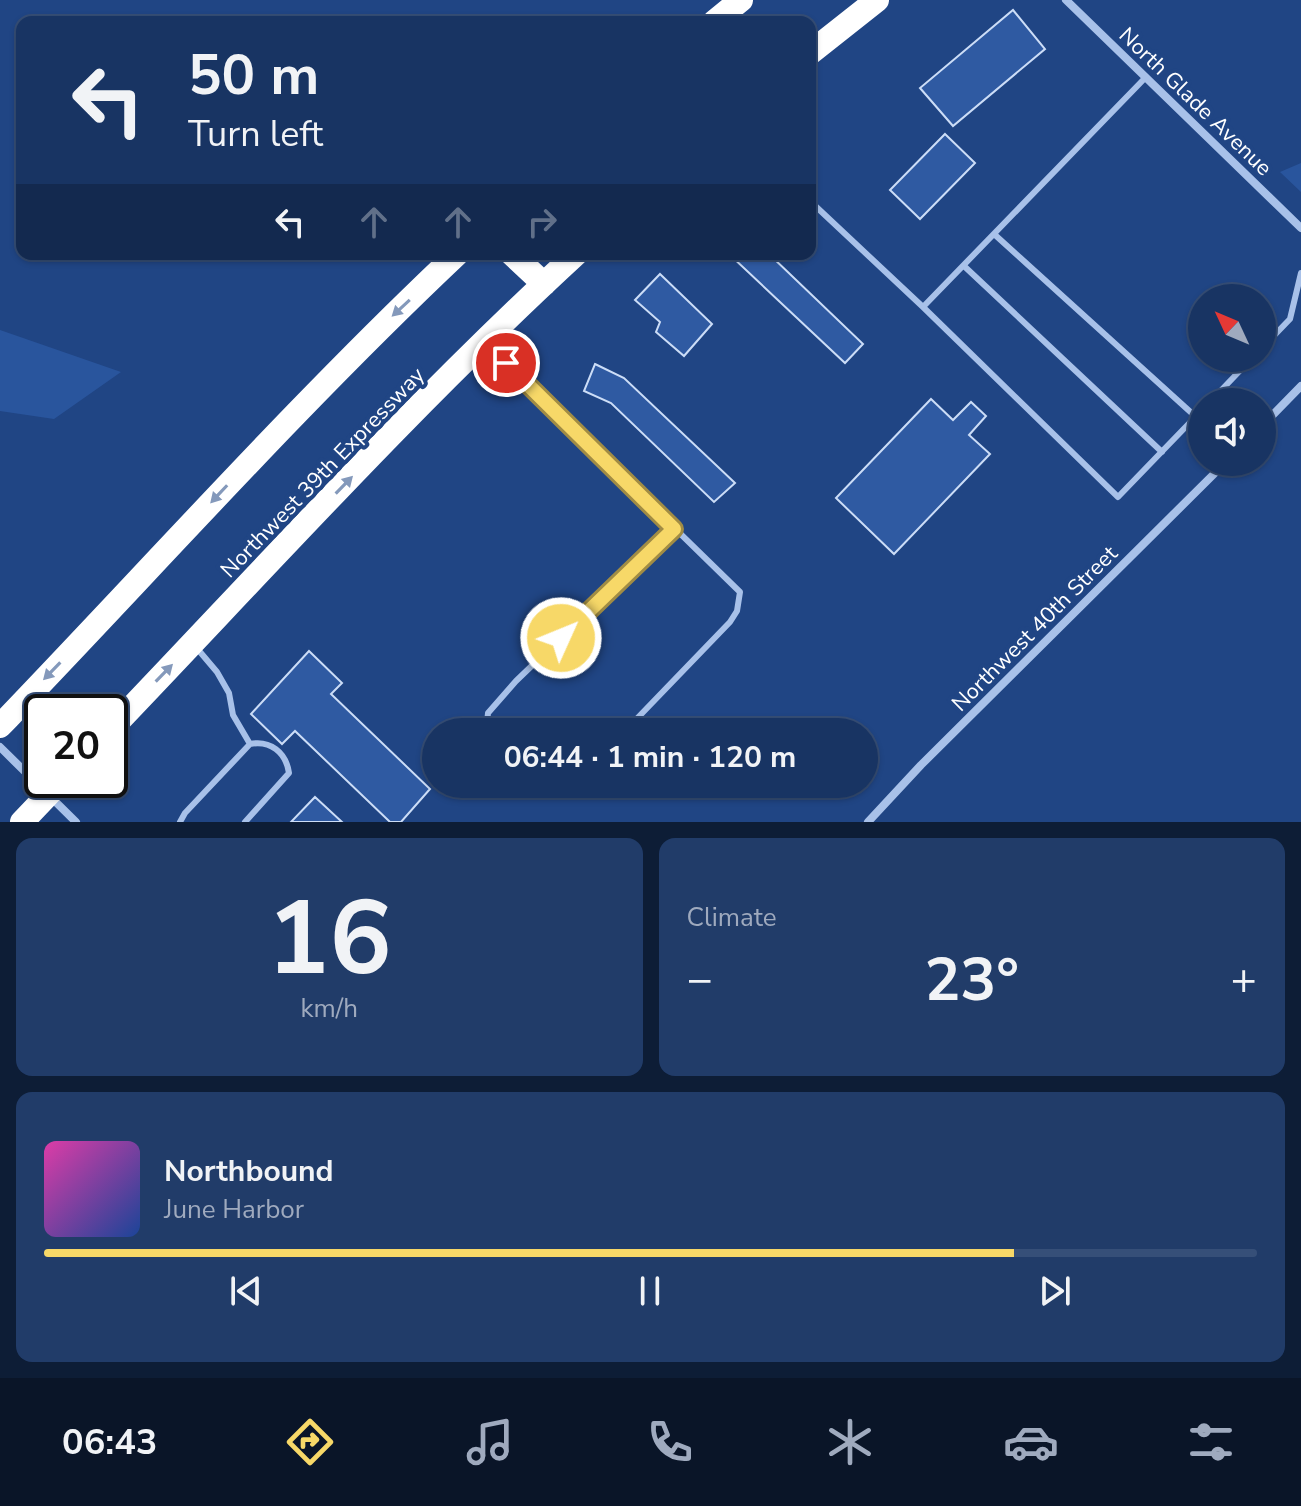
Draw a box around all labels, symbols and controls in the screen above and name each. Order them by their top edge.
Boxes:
street label: North Glade Avenue [1112,21,1278,183]
text: 50 m [188,37,319,114]
icon: left [56,48,160,152]
text: Turn left [188,110,323,159]
icon: left [268,200,312,244]
icon: ahead [352,200,396,244]
icon: ahead [436,200,480,244]
icon: right [520,200,564,244]
north arrow [1188,284,1276,372]
map controls [1188,284,1276,476]
one-way arrow [391,298,410,316]
pin [472,329,540,397]
icon: arrive [484,341,528,385]
street label: Northwest 39th Expressway [214,360,432,585]
button: sound [1188,388,1276,476]
one-way arrow [334,476,352,495]
one-way arrow [211,484,229,503]
street label: Northwest 40th Street [945,539,1124,718]
position arrow [519,596,603,680]
one-way arrow [44,661,62,680]
one-way arrow [154,664,173,683]
speed limit sign: 20 [24,694,128,798]
text: 06:44 · 1 min · 120 m [504,737,796,778]
text: 16 [267,868,392,1010]
text: Climate [687,900,777,935]
text: 23° [924,939,1019,1021]
text: − [687,950,713,1010]
text: + [1231,950,1257,1010]
text: km/h [301,991,358,1026]
text: Northbound [164,1151,334,1192]
text: June Harbor [164,1192,304,1227]
icon: previous [224,1269,268,1313]
icon: pause [628,1269,672,1313]
icon: next [1033,1269,1077,1313]
icon: directions [282,1414,338,1470]
icon: music [462,1414,518,1470]
icon: phone [642,1414,698,1470]
icon: climate [822,1414,878,1470]
icon: car [1003,1414,1059,1470]
icon: filters [1183,1414,1239,1470]
text: 06:43 [62,1418,157,1467]

